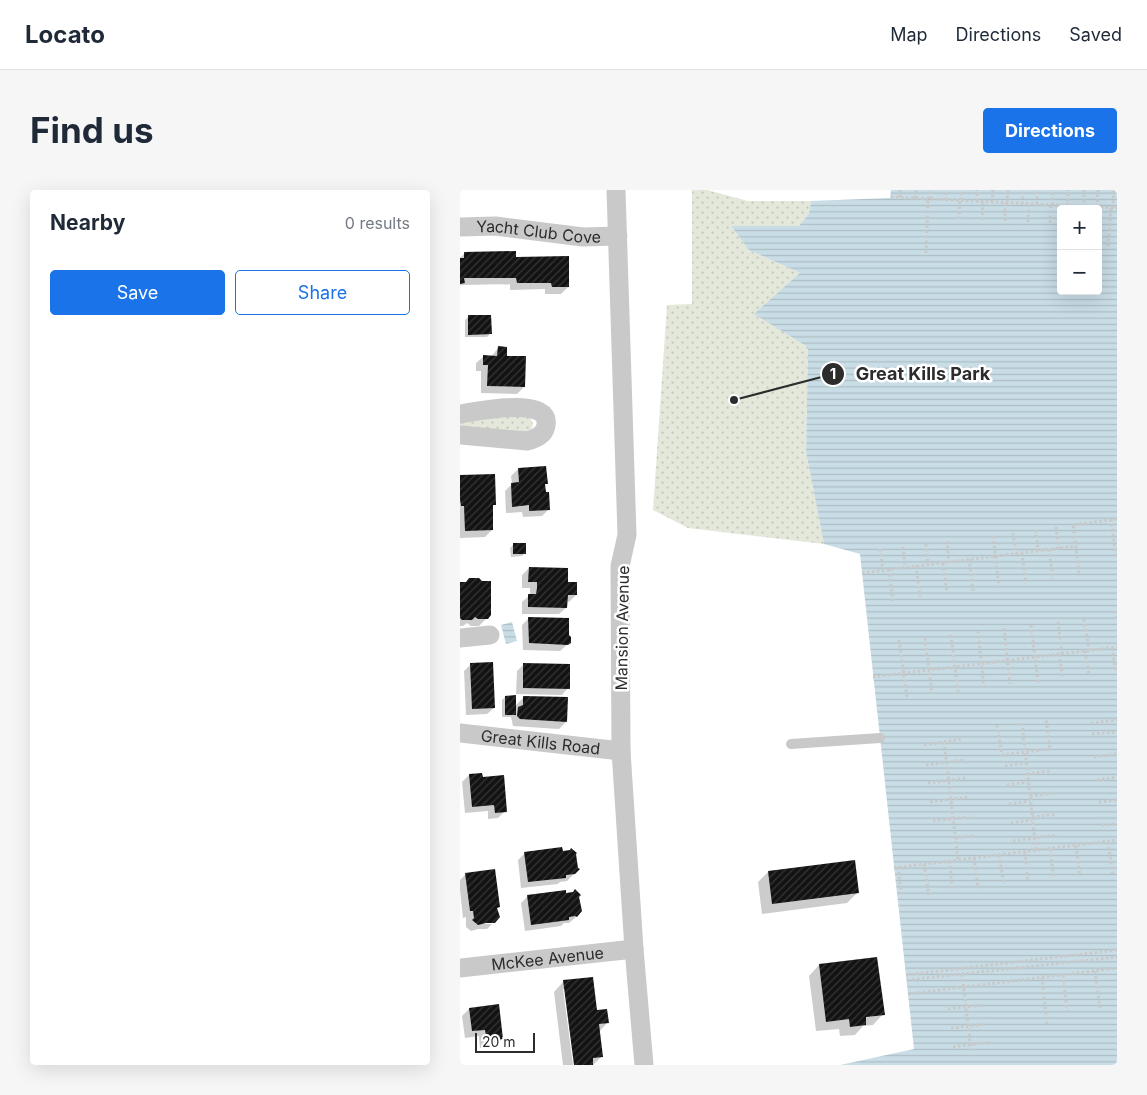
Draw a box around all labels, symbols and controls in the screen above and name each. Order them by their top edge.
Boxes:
text: Locato [25,20,105,49]
text: Map [890,24,928,45]
text: Directions [956,24,1041,45]
text: Saved [1069,24,1122,45]
button: Directions [983,108,1117,153]
text: Find us [30,109,154,151]
map controls [1057,205,1102,295]
button: + [1057,205,1102,250]
text: Nearby [50,210,125,235]
text: 0 results [345,213,410,233]
street label: Yacht Club Cove [476,216,601,247]
button: − [1057,250,1102,295]
button: Save [50,270,225,315]
button: Share [235,270,410,315]
callout: Great Kills Park [820,357,1000,390]
text: Great Kills Park [856,363,991,384]
text: 1 [830,364,836,383]
street label: Mansion Avenue [611,565,633,691]
street label: Great Kills Road [480,725,601,759]
street label: McKee Avenue [490,942,605,975]
scale bar [475,1030,535,1053]
text: 20 m [482,1033,516,1050]

